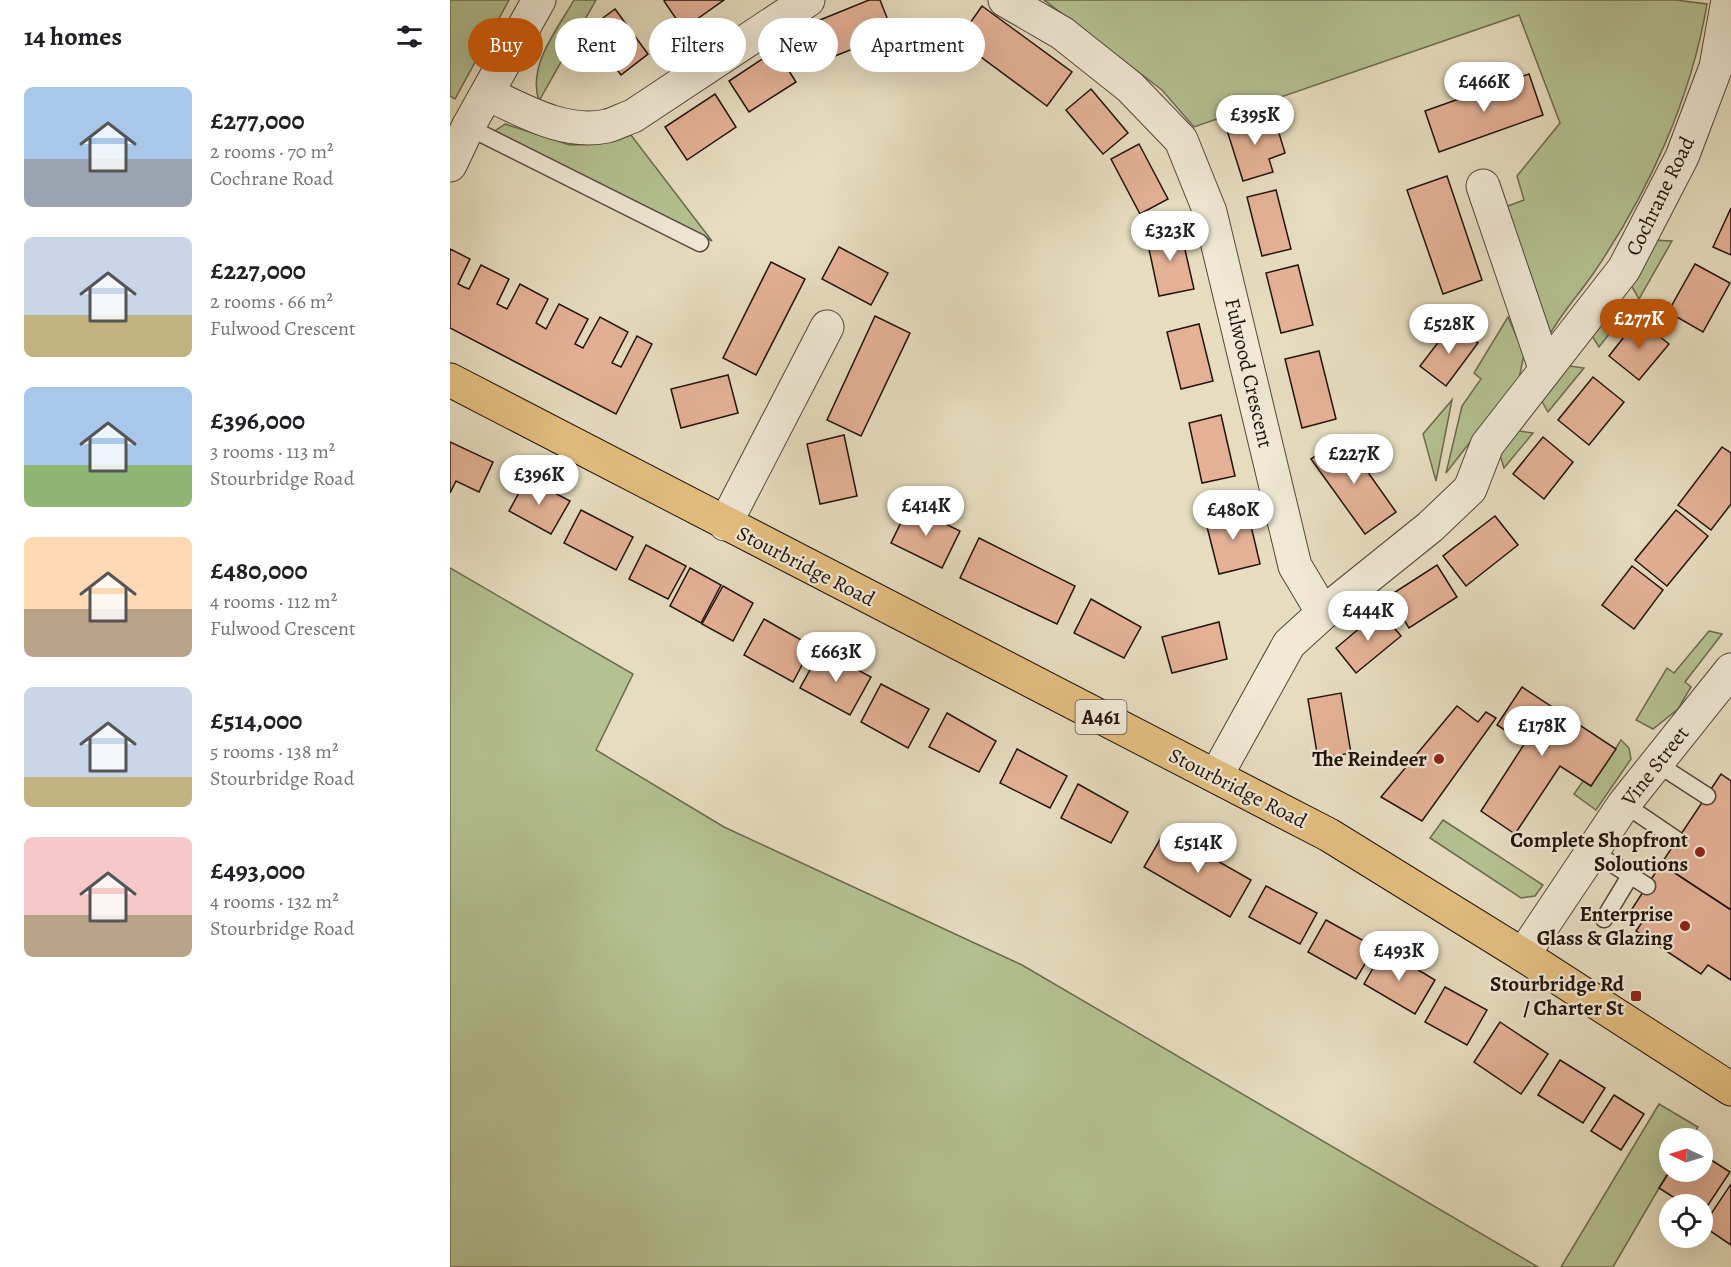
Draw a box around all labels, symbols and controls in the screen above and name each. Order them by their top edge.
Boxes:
chip: Buy [468,18,543,72]
chip: Rent [555,18,637,72]
chip: Filters [649,18,746,72]
chip: New [758,18,838,72]
chip: Apartment [850,18,985,72]
text: 14 homes [24,19,122,54]
icon: filters [393,20,426,53]
pin: £466K [1442,62,1526,113]
text: £466K [1458,68,1510,95]
pin: £395K [1213,95,1297,146]
text: £395K [1230,101,1280,128]
text: £277,000 [210,103,304,138]
icon: home [72,111,144,183]
street label: Cochrane Road [1619,131,1701,260]
text: 2 rooms · 70 m² [210,138,334,165]
text: Cochrane Road [210,165,334,192]
pin: £323K [1128,211,1212,262]
text: £323K [1145,217,1195,244]
text: £227,000 [210,253,306,288]
icon: home [72,261,144,333]
text: 2 rooms · 66 m² [210,288,333,315]
street label: Fulwood Crescent [1218,295,1280,451]
pin: £277K [1597,299,1681,350]
pin: £528K [1407,304,1491,355]
text: £277K [1614,305,1664,332]
text: £528K [1423,310,1475,337]
text: Fulwood Crescent [210,315,356,342]
text: £396,000 [210,403,305,438]
icon: home [72,411,144,483]
pin: £227K [1312,434,1396,485]
text: 3 rooms · 113 m² [210,438,335,465]
text: £227K [1328,440,1380,467]
pin: £396K [497,455,581,506]
text: £396K [514,461,564,488]
text: Stourbridge Road [210,465,354,492]
pin: £414K [884,486,968,537]
pin: £480K [1191,490,1275,541]
text: £414K [901,492,951,519]
text: £480K [1207,496,1259,523]
street label: Stourbridge Road [732,519,881,613]
text: £480,000 [210,553,308,588]
icon: home [72,561,144,633]
text: 4 rooms · 112 m² [210,588,337,615]
pin: £444K [1326,591,1410,642]
text: £444K [1342,597,1394,624]
text: Fulwood Crescent [210,615,356,642]
pin: £663K [794,632,878,683]
text: £663K [811,638,861,665]
road number: A461 [1076,700,1126,734]
text: £514,000 [210,703,302,738]
pin: £178K [1500,706,1584,757]
icon: home [72,711,144,783]
text: £178K [1518,712,1566,739]
street label: Vine Street [1614,720,1695,813]
text: 5 rooms · 138 m² [210,738,339,765]
street label: Stourbridge Road [1164,741,1313,835]
place label: The Reindeer [1312,745,1427,773]
marker: The Reindeer [1432,752,1446,766]
text: Stourbridge Road [210,765,354,792]
pin: £514K [1156,823,1240,874]
place label: Complete Shopfront Soloutions [1510,826,1688,878]
text: £514K [1174,829,1222,856]
marker: Complete Shopfront Soloutions [1693,845,1707,859]
text: £493,000 [210,853,305,888]
icon: home [72,861,144,933]
text: 4 rooms · 132 m² [210,888,339,915]
place label: Enterprise Glass & Glazing [1537,900,1673,952]
text: Stourbridge Road [210,915,354,942]
marker: Enterprise Glass & Glazing [1678,919,1692,933]
pin: £493K [1357,931,1441,982]
text: £493K [1374,937,1424,964]
place label: Stourbridge Rd / Charter St [1490,970,1625,1022]
marker: Stourbridge Rd / Charter St [1629,989,1643,1003]
north arrow [1659,1128,1713,1182]
map controls [1659,1128,1713,1248]
button: locate [1659,1194,1713,1248]

